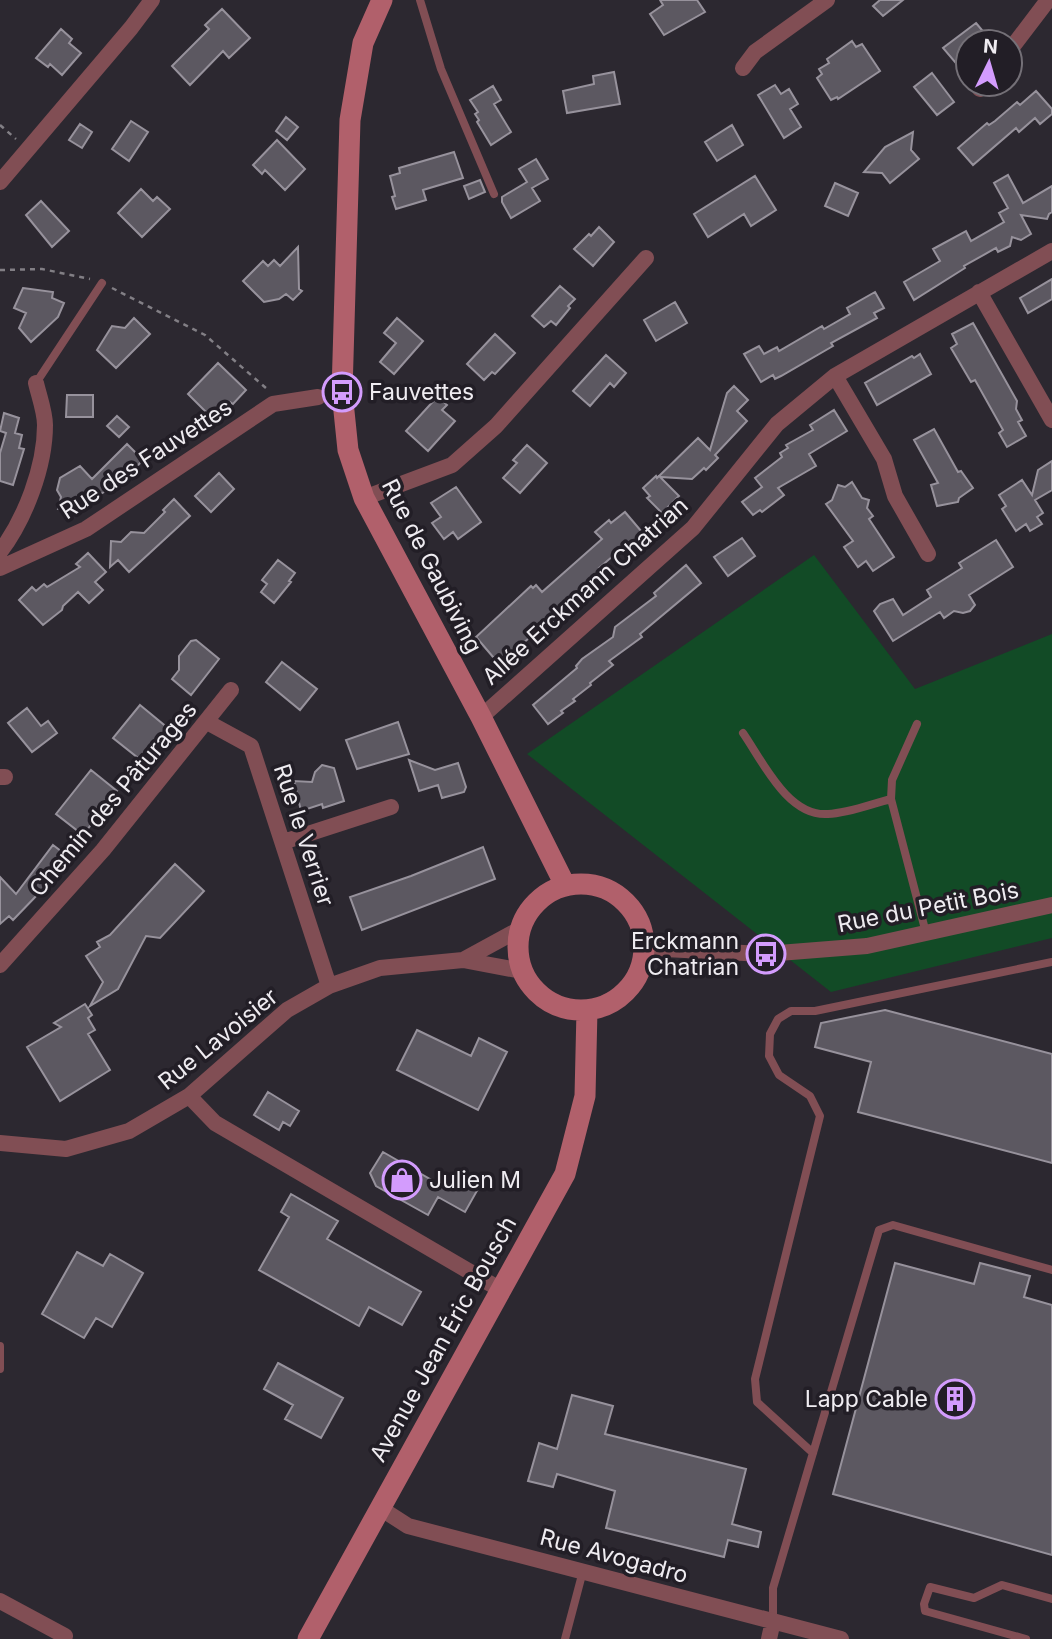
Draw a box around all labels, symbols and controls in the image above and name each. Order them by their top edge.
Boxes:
north arrow [954,28,1024,98]
text: N [982,34,999,59]
bus stop icon: Fauvettes [321,371,363,413]
place label: Fauvettes [369,378,474,406]
street label: Rue des Fauvettes [55,393,237,525]
street label: Rue de Gaubiving [376,474,488,658]
street label: Allée Erckmann Chatrian [476,491,694,691]
street label: Chemin des Pâturages [23,696,203,902]
street label: Rue le Verrier [268,761,340,910]
street label: Rue du Petit Bois [835,876,1021,938]
place label: Erckmann Chatrian [631,927,739,981]
bus stop icon: Erckmann Chatrian [745,933,787,975]
street label: Rue Lavoisier [153,982,284,1096]
shop icon: Julien M [381,1159,423,1201]
place label: Julien M [429,1166,521,1194]
street label: Avenue Jean Éric Bousch [364,1211,522,1467]
building icon: Lapp Cable [934,1378,976,1420]
place label: Lapp Cable [805,1385,928,1413]
street label: Rue Avogadro [537,1523,691,1589]

